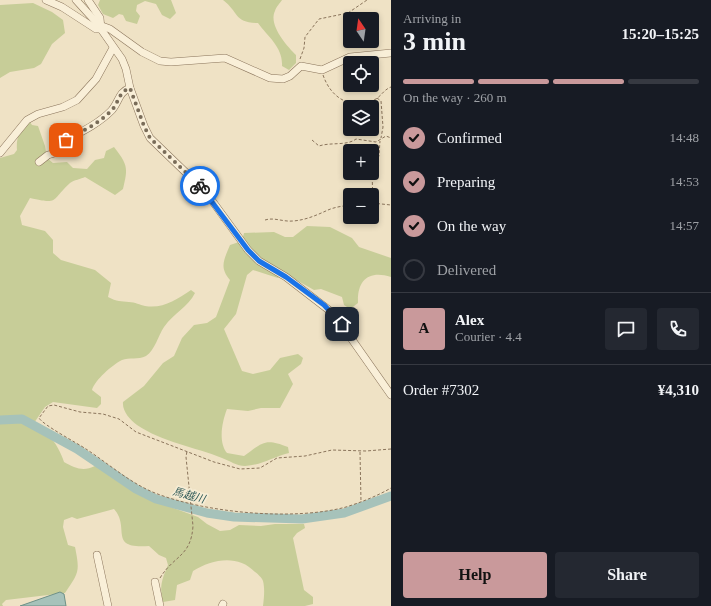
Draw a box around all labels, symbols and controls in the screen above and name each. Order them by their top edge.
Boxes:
text: Arriving in [403,11,461,26]
north arrow [343,12,379,48]
map controls [343,12,379,224]
text: 15:20–15:25 [622,26,699,42]
text: 3 min [403,27,466,56]
button: locate [343,56,379,92]
text: On the way · 260 m [403,90,507,105]
button: layers [343,100,379,136]
pin [49,123,83,157]
icon: check [403,127,425,149]
icon: bag [55,129,77,151]
text: Confirmed [437,130,502,146]
text: 14:48 [669,130,699,145]
button: + [343,144,379,180]
courier [180,166,220,206]
icon: check [403,171,425,193]
text: Preparing [437,174,495,190]
text: 14:53 [669,174,699,189]
icon: bike [189,175,211,197]
button: − [343,188,379,224]
icon: check [403,215,425,237]
text: On the way [437,218,506,234]
text: 14:57 [669,218,699,233]
text: Delivered [437,262,496,278]
pin [325,307,359,341]
button: chat [605,308,647,350]
button: phone [657,308,699,350]
text: Alex [455,312,484,328]
icon: home [331,313,353,335]
text: A [419,320,429,336]
text: Courier · 4.4 [455,329,522,344]
text: Order #7302 [403,382,479,398]
text: ¥4,310 [658,382,699,398]
water label: 馬越川 [172,485,207,505]
button: Help [403,552,547,598]
button: Share [555,552,699,598]

